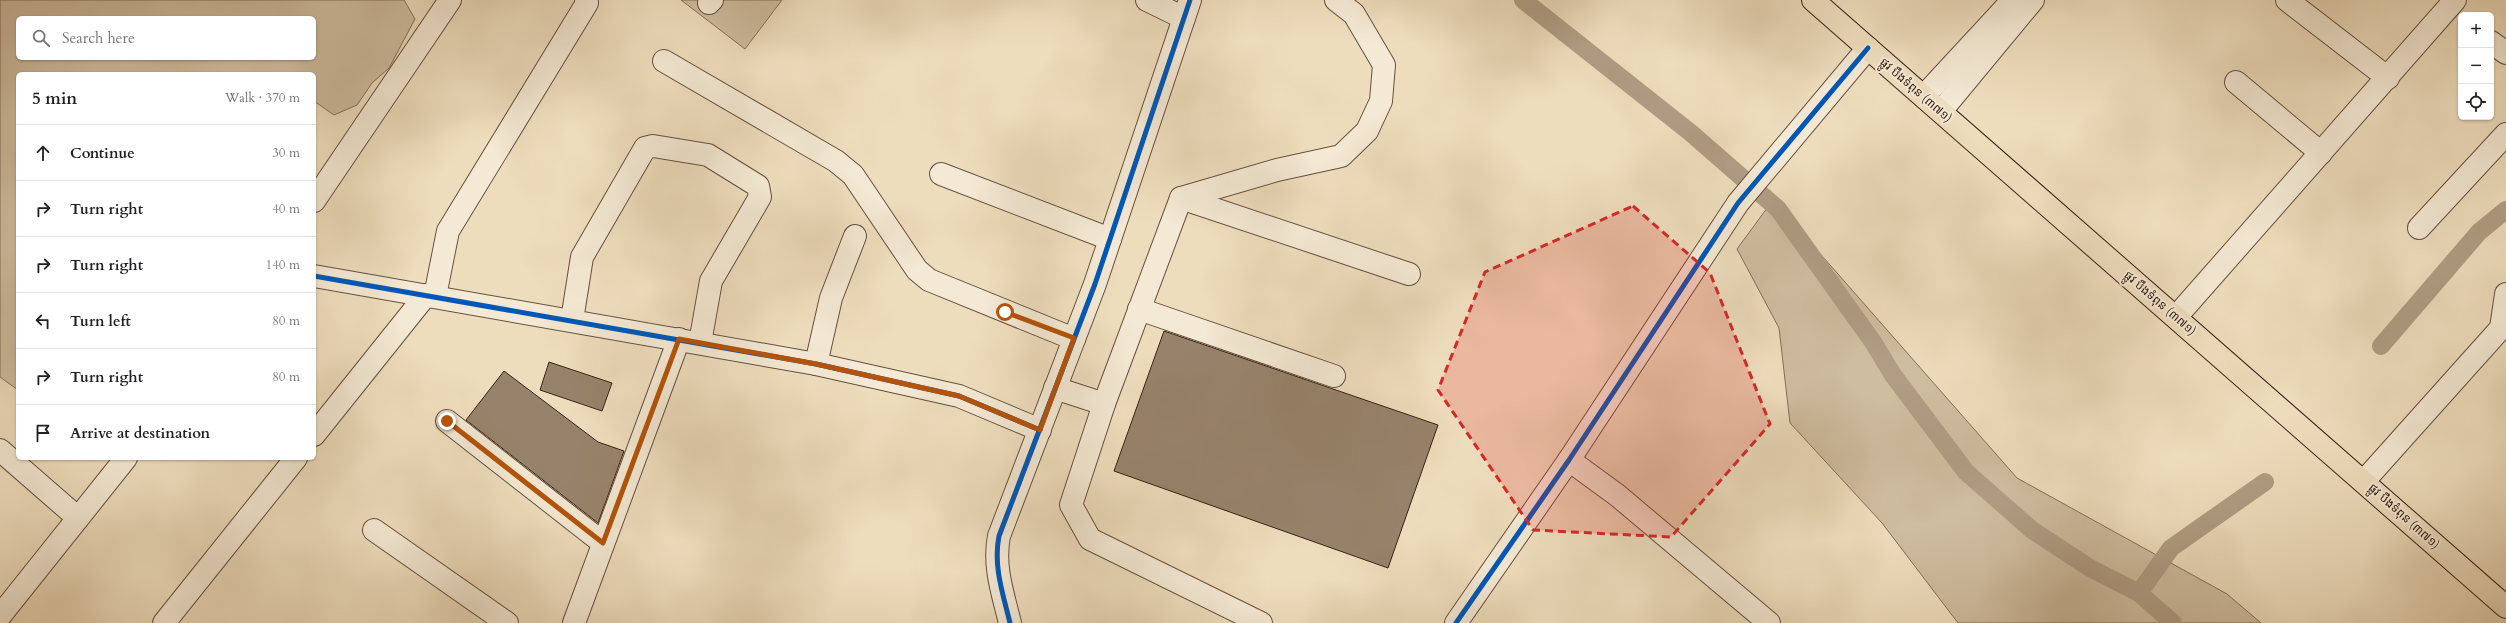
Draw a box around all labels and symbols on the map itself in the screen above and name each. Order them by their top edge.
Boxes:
street label: ផ្លូវ បឹងទំពុន (៣៧១) [1875,54,1955,128]
street label: ផ្លូវ បឹងទំពុន (៣៧១) [2119,267,2199,341]
route start [996,303,1014,321]
route end [438,412,456,430]
street label: ផ្លូវ បឹងទំពុន (៣៧១) [2363,480,2443,554]

